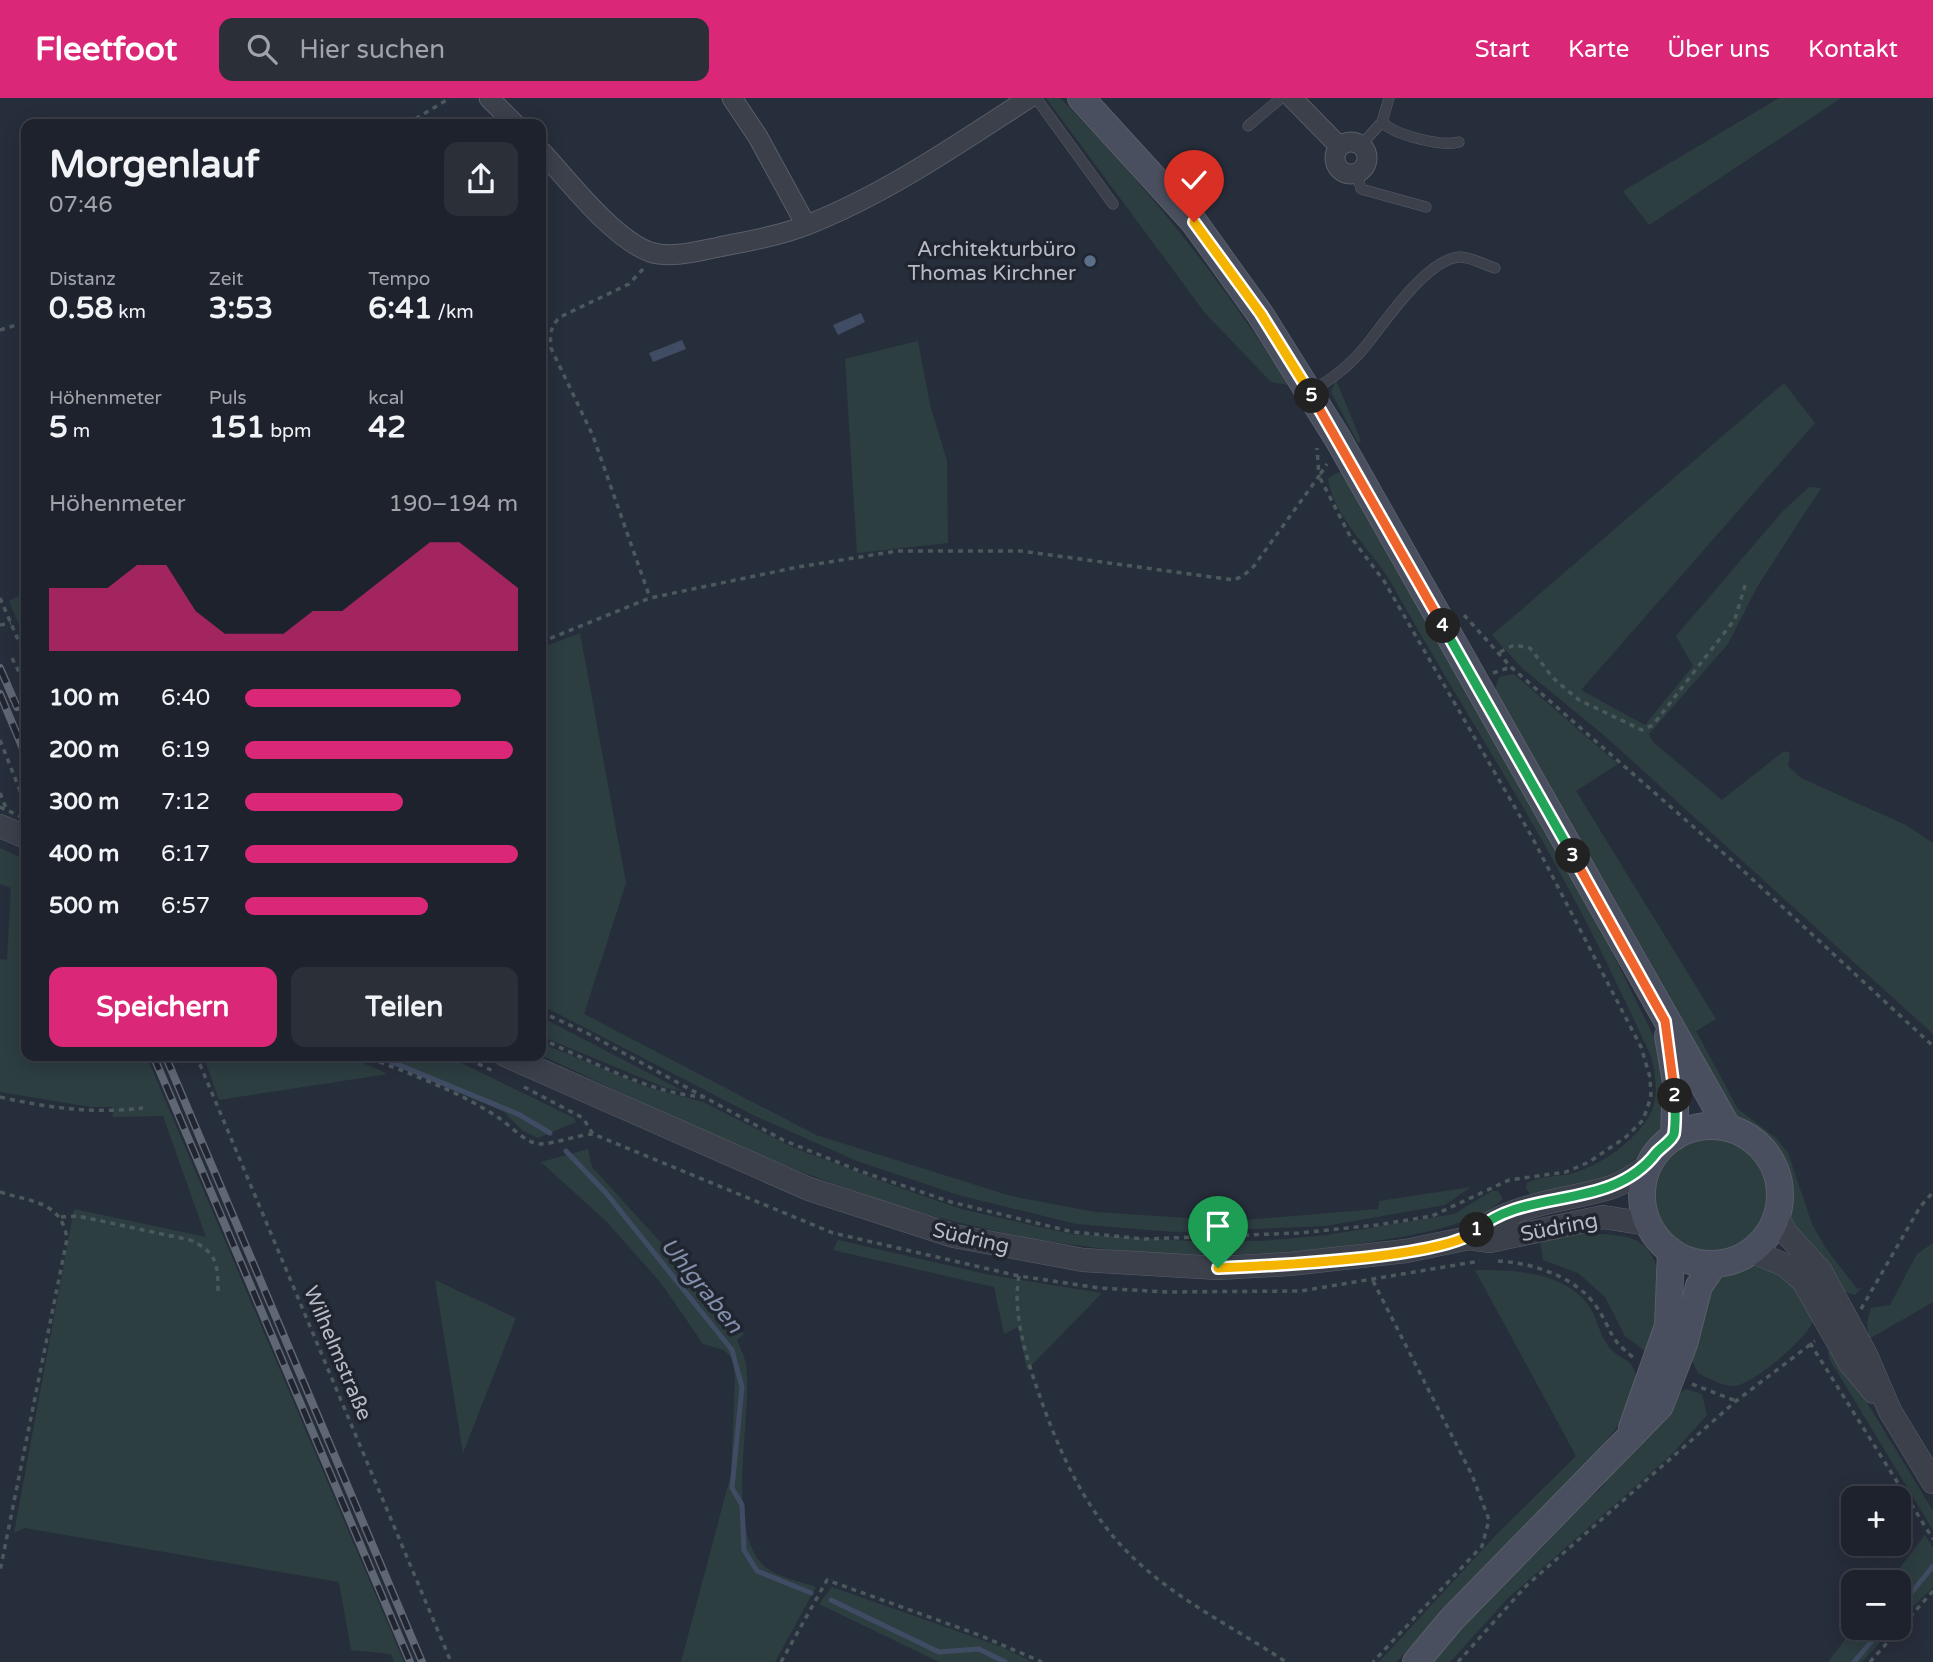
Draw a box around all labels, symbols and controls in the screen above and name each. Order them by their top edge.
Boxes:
search box [219,18,709,81]
text: Fleetfoot [35,30,177,69]
icon: search [243,30,281,68]
text: Hier suchen [299,34,445,65]
text: Start [1475,35,1530,64]
text: Karte [1568,35,1629,64]
text: Über uns [1667,35,1770,64]
text: Kontakt [1808,35,1898,64]
text: Morgenlauf [49,142,259,188]
button: share [444,142,518,216]
pin [1164,150,1224,222]
icon: check [1175,161,1213,199]
text: 07:46 [49,191,113,219]
place label: Architekturbüro Thomas Kirchner [907,237,1076,286]
marker: Architekturbüro Thomas Kirchner [1082,253,1098,269]
text: Distanz [49,268,116,290]
text: Zeit [209,268,244,290]
text: Tempo [368,268,430,290]
text: 0.58 [49,290,113,327]
text: 3:53 [209,290,273,327]
text: 6:41 [368,290,433,327]
text: km [113,301,146,323]
text: /km [433,301,474,323]
pin: 5 [1294,378,1330,414]
text: 5 [1306,384,1317,406]
text: Höhenmeter [49,387,162,409]
text: Puls [209,387,247,409]
text: kcal [368,387,404,409]
text: 5 [49,409,68,446]
text: 151 [209,409,265,446]
text: 42 [368,409,406,446]
text: m [68,420,90,442]
text: bpm [265,420,312,442]
text: Höhenmeter [49,490,186,518]
text: 190–194 m [389,490,518,518]
pin: 4 [1426,608,1460,644]
text: 4 [1437,614,1448,636]
text: 100 m [49,684,119,712]
text: 6:40 [161,684,210,712]
text: 200 m [49,736,119,764]
text: 6:19 [161,736,210,764]
text: 300 m [49,788,119,816]
text: 7:12 [161,788,210,816]
pin: 3 [1556,838,1590,874]
text: 400 m [49,840,119,868]
text: 6:17 [161,840,210,868]
text: 3 [1567,844,1578,866]
text: 500 m [49,892,119,920]
text: 6:57 [161,892,210,920]
button: Speichern [49,967,277,1047]
button: Teilen [291,967,518,1047]
pin: 2 [1658,1079,1692,1114]
text: 2 [1669,1084,1680,1106]
pin [1188,1196,1248,1268]
icon: arrive [1199,1207,1237,1245]
street label: Südring [1518,1208,1600,1247]
pin: 1 [1460,1212,1494,1248]
street label: Südring [930,1218,1012,1259]
text: 1 [1471,1218,1482,1240]
water label: Uhlgraben [654,1232,749,1340]
street label: Wilhelmstraße [298,1282,377,1424]
map controls [1841,1486,1911,1640]
button: + [1841,1486,1911,1556]
button: − [1841,1570,1911,1640]

